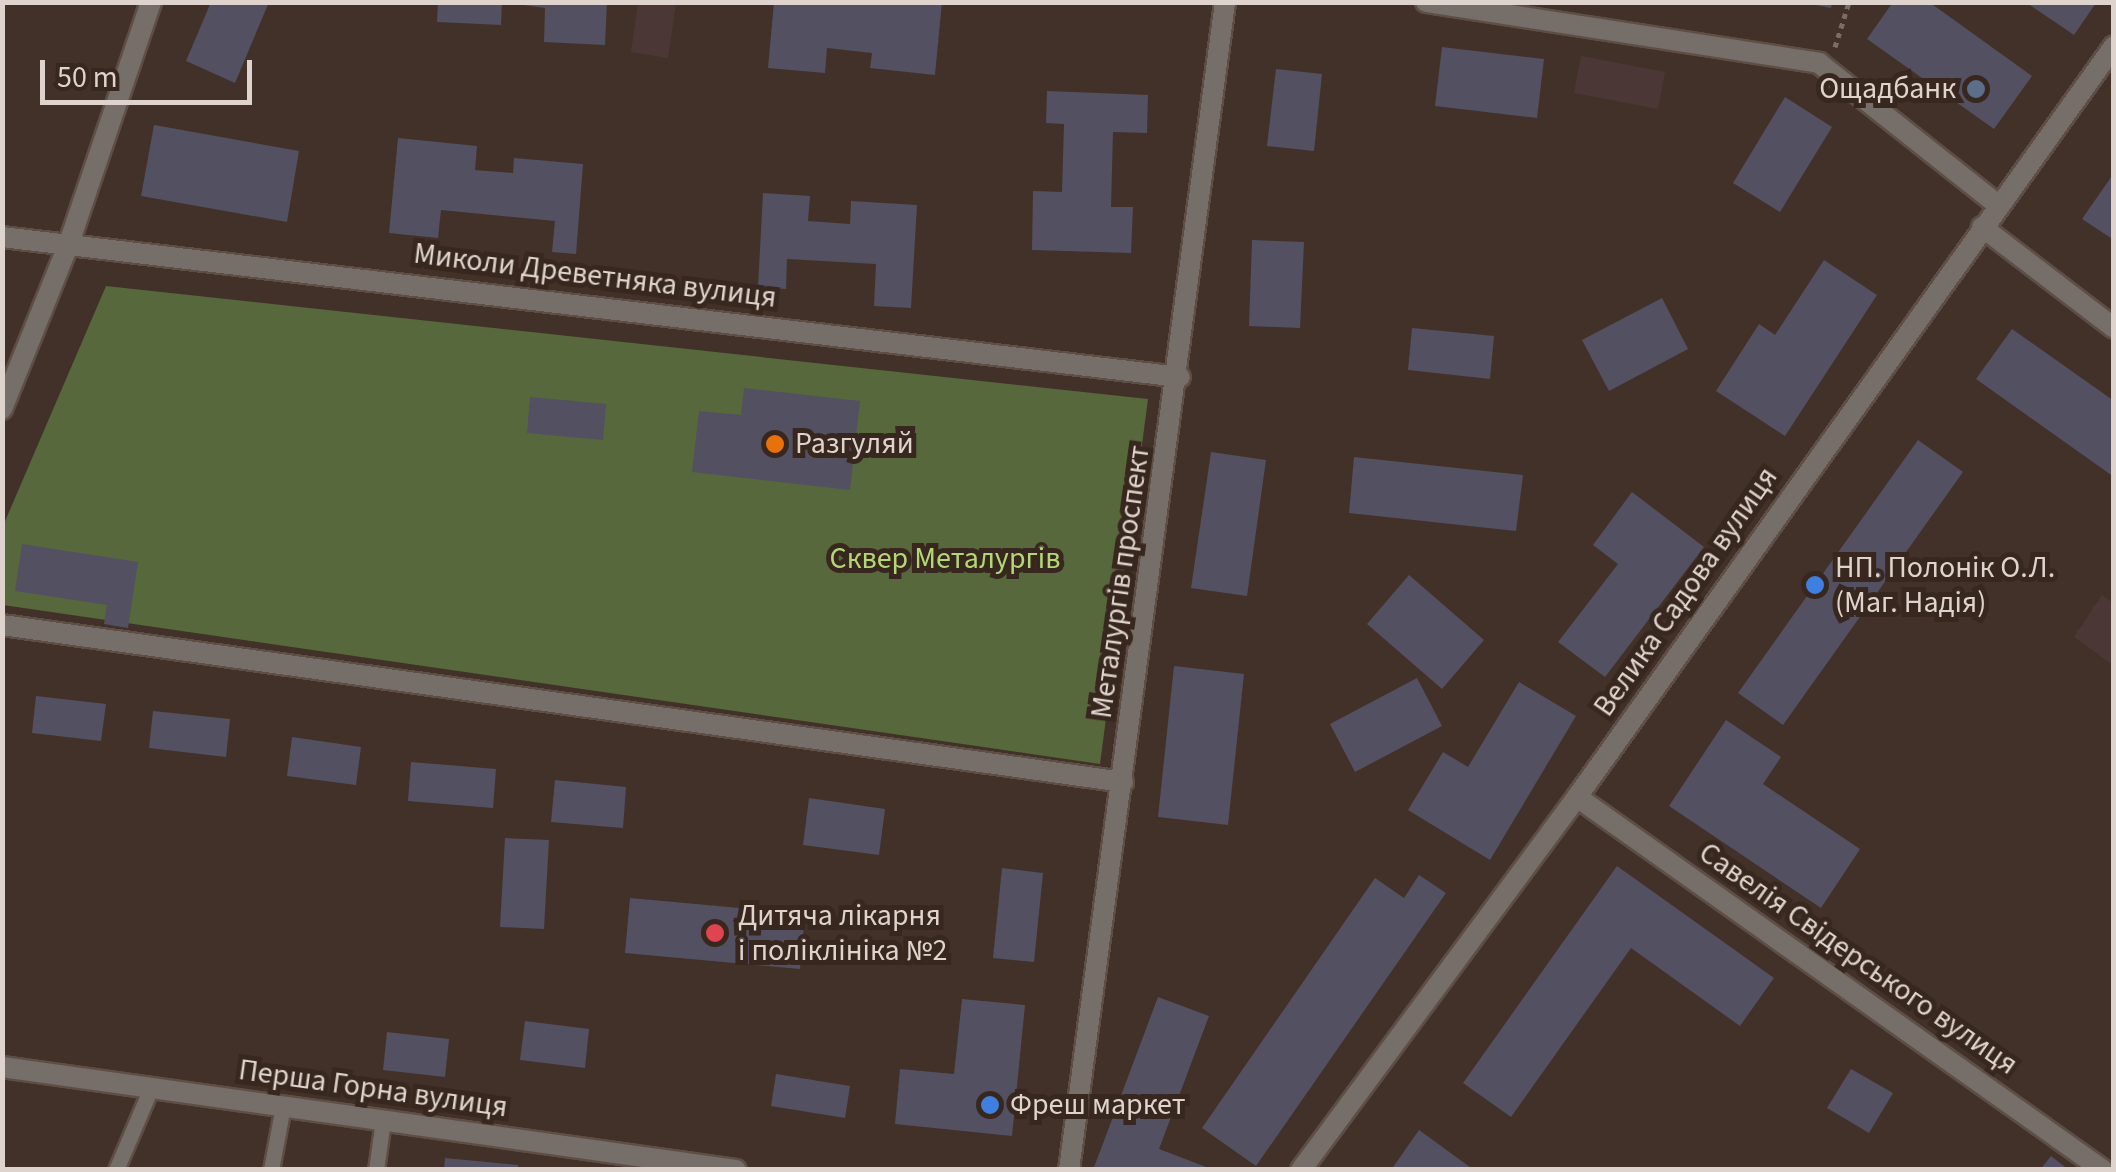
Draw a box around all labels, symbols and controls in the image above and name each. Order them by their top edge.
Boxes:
scale bar [45,40,258,102]
text: 50 m [57,56,118,99]
place label: Ощадбанк [1819,71,1956,107]
marker: Ощадбанк [1965,78,1987,100]
street label: Миколи Древетняка вулиця [412,236,778,316]
place label: Разгуляй [795,426,914,462]
marker: Разгуляй [764,433,786,455]
street label: Металургів проспект [1084,443,1158,721]
street label: Велика Садова вулиця [1586,460,1786,724]
park label: Сквер Металургів [830,541,1060,577]
place label: НП. Полонік О.Л. (Маг. Надія) [1835,550,2055,620]
marker: НП. Полонік О.Л. (Маг. Надія) [1804,574,1826,596]
street label: Савелія Свідерського вулиця [1692,835,2024,1083]
place label: Дитяча лікарня і поліклініка №2 [738,898,947,968]
marker: Дитяча лікарня і поліклініка №2 [702,920,728,946]
street label: Перша Горна вулиця [236,1052,510,1126]
place label: Фреш маркет [1010,1087,1185,1123]
marker: Фреш маркет [979,1094,1001,1116]

